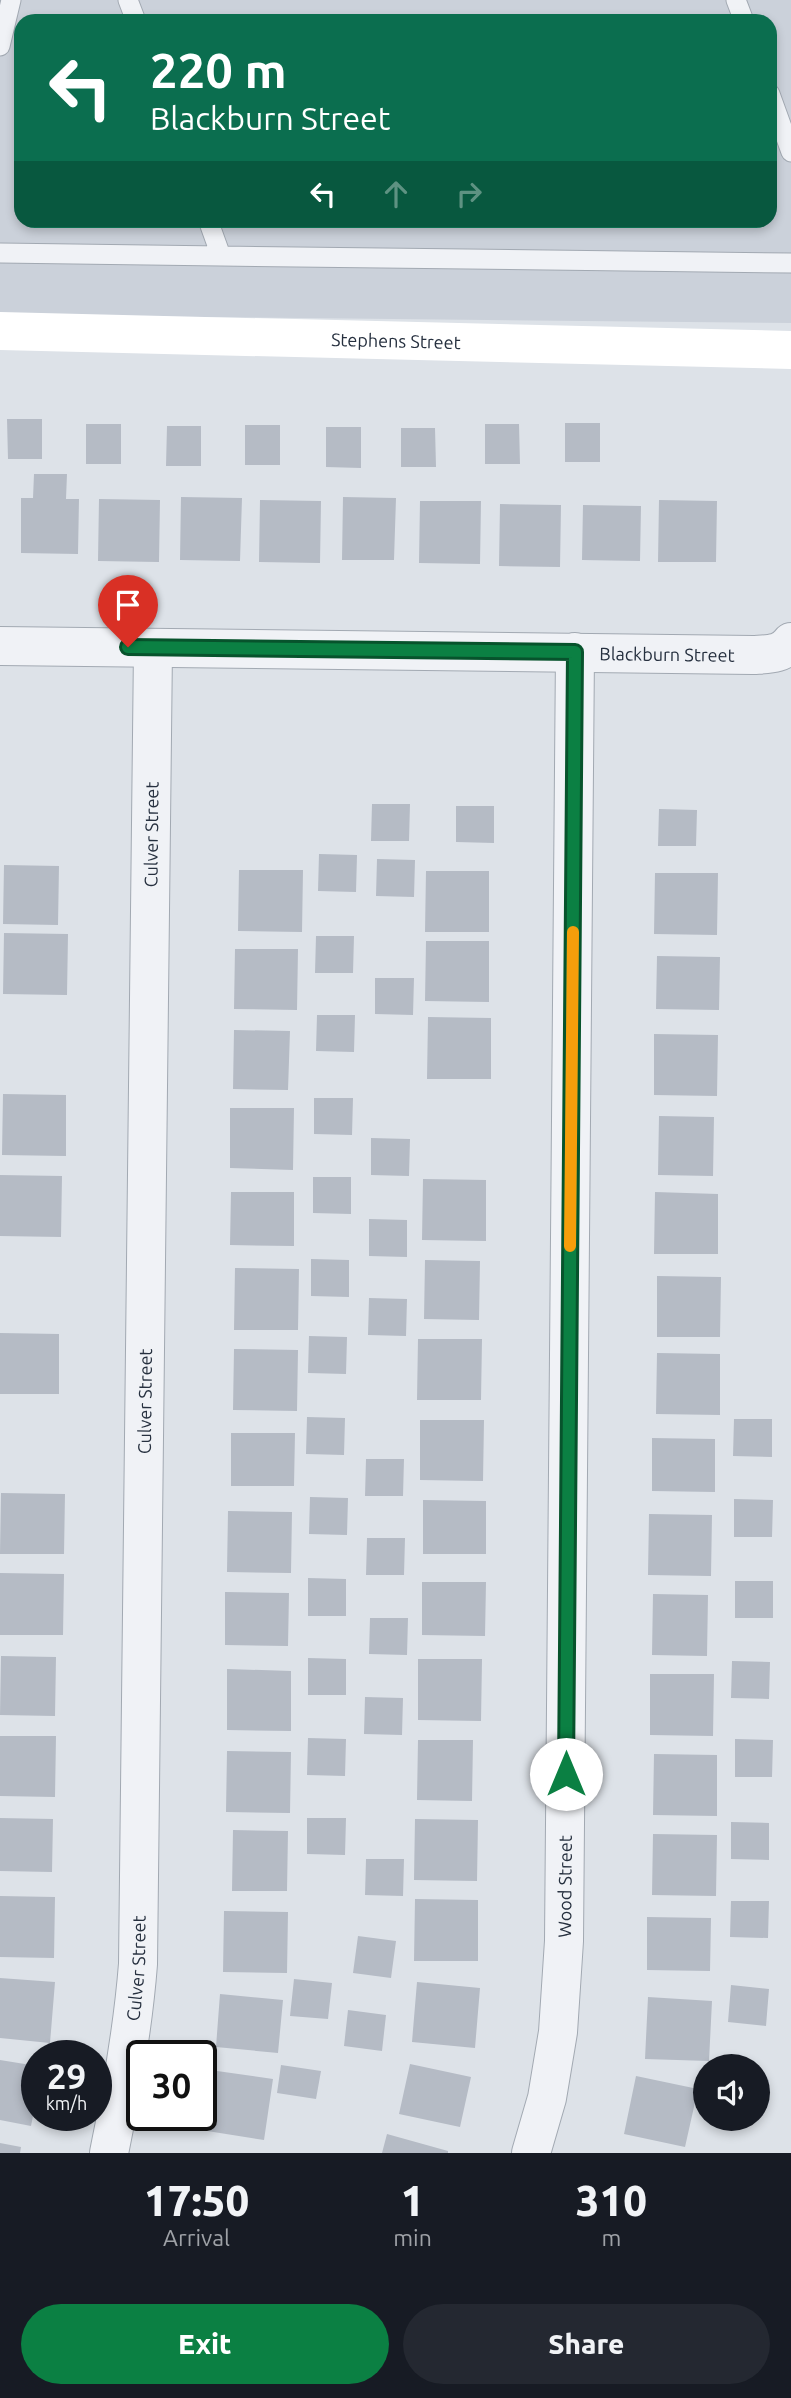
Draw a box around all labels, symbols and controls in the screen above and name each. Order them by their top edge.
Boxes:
icon: left [35,42,126,133]
text: 220 m [150,42,287,97]
text: Blackburn Street [150,100,390,136]
icon: left [304,175,342,213]
icon: ahead [377,175,415,213]
icon: right [450,175,488,213]
street label: Stephens Street [331,329,461,352]
pin [98,575,158,647]
icon: arrive [109,586,147,624]
street label: Blackburn Street [599,643,735,665]
street label: Culver Street [140,781,161,887]
street label: Culver Street [134,1348,155,1454]
position arrow [529,1737,603,1811]
street label: Wood Street [554,1835,575,1938]
street label: Culver Street [122,1915,149,2022]
speed limit sign: 30 [126,2040,217,2131]
map controls [693,2054,770,2131]
button: sound [693,2054,770,2131]
text: 29 [47,2056,86,2096]
text: km/h [46,2093,87,2113]
text: 17:50 [144,2177,249,2224]
text: 1 [401,2177,424,2224]
text: 310 [576,2177,647,2224]
text: Arrival [163,2225,230,2250]
text: min [393,2225,432,2250]
text: m [601,2225,621,2250]
button: Exit [21,2304,389,2384]
button: Share [403,2304,770,2384]

